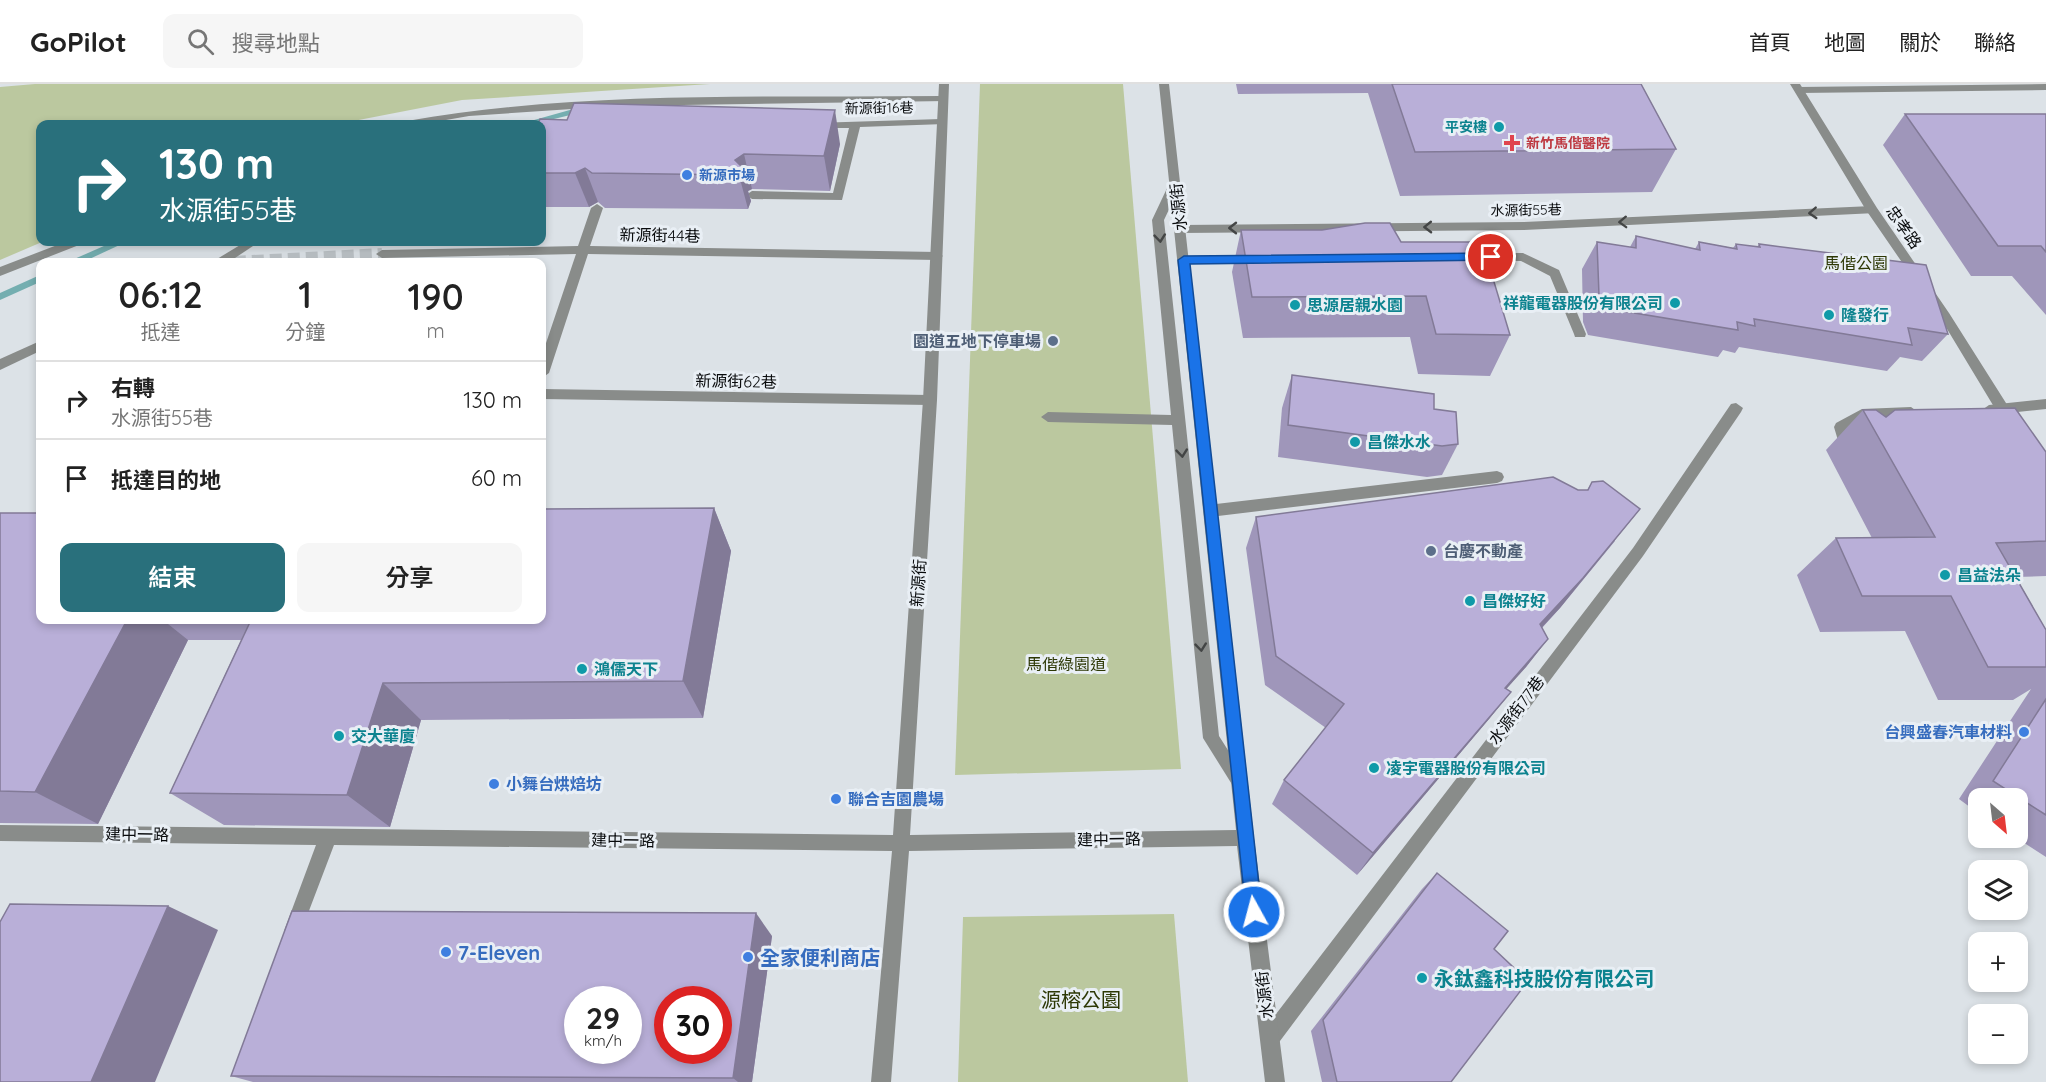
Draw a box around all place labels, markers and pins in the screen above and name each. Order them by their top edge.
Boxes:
place label: 平安樓 [1445,118,1487,136]
marker: 平安樓 [1492,120,1506,134]
marker: 新竹馬偕醫院 [1503,134,1521,152]
place label: 新竹馬偕醫院 [1526,134,1610,152]
place label: 新源市場 [699,166,755,184]
marker: 新源市場 [680,168,694,182]
pin [1465,231,1516,282]
place label: 祥龍電器股份有限公司 [1503,293,1663,313]
place label: 思源居親水園 [1307,295,1403,315]
marker: 祥龍電器股份有限公司 [1668,296,1682,310]
marker: 思源居親水園 [1288,298,1302,312]
place label: 隆發行 [1841,305,1889,325]
marker: 隆發行 [1822,308,1836,322]
place label: 園道五地下停車場 [913,331,1041,351]
marker: 園道五地下停車場 [1046,334,1060,348]
place label: 昌傑水水 [1367,432,1431,452]
marker: 昌傑水水 [1348,435,1362,449]
place label: 台慶不動產 [1443,541,1523,561]
marker: 台慶不動產 [1424,544,1438,558]
place label: 昌益法朵 [1957,565,2021,585]
marker: 昌益法朵 [1938,568,1952,582]
place label: 昌傑好好 [1482,591,1546,611]
marker: 昌傑好好 [1463,594,1477,608]
place label: 鴻儒天下 [594,659,658,679]
marker: 鴻儒天下 [575,662,589,676]
place label: 台興盛春汽車材料 [1884,722,2012,742]
marker: 台興盛春汽車材料 [2017,725,2031,739]
place label: 交大華廈 [351,726,415,746]
marker: 交大華廈 [332,729,346,743]
place label: 凌宇電器股份有限公司 [1386,758,1546,778]
marker: 凌宇電器股份有限公司 [1367,761,1381,775]
place label: 小舞台烘焙坊 [506,774,602,794]
marker: 小舞台烘焙坊 [487,777,501,791]
place label: 聯合吉園農場 [848,789,944,809]
marker: 聯合吉園農場 [829,792,843,806]
place label: 7-Eleven [458,940,540,965]
marker: 7-Eleven [439,945,453,959]
place label: 全家便利商店 [760,945,880,970]
marker: 全家便利商店 [741,950,755,964]
place label: 永鈦鑫科技股份有限公司 [1434,966,1654,991]
marker: 永鈦鑫科技股份有限公司 [1415,971,1429,985]

